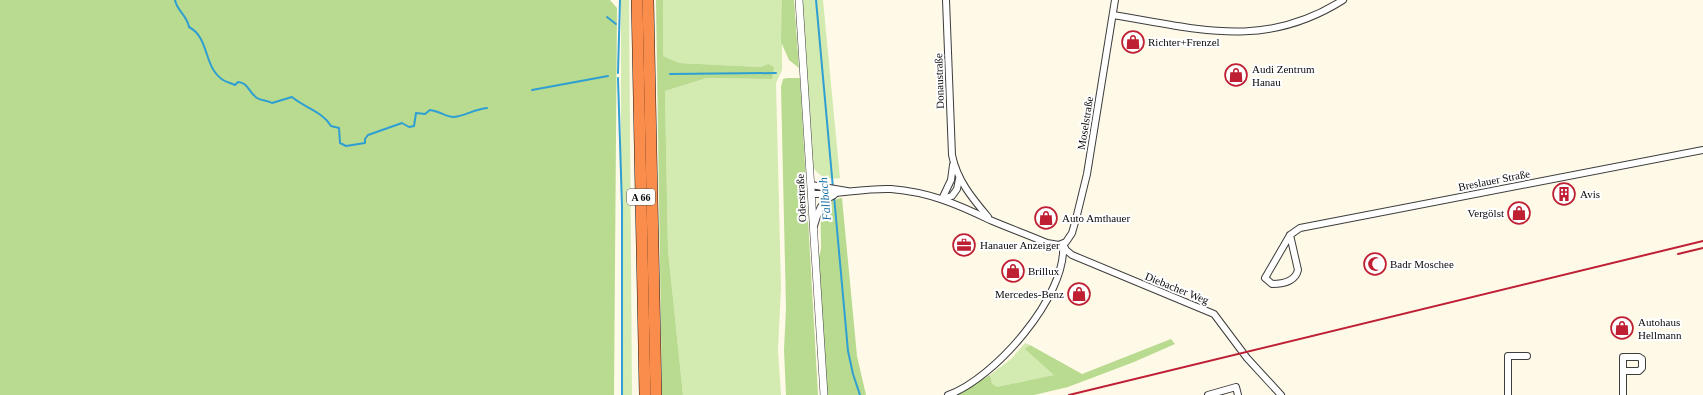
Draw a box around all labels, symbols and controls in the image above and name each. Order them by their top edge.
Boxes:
shop icon: Richter+Frenzel [1120,29,1146,55]
place label: Richter+Frenzel [1148,36,1220,48]
street label: Donaustraße [932,53,946,109]
shop icon: Audi Zentrum Hanau [1223,62,1249,88]
place label: Audi Zentrum Hanau [1252,63,1315,88]
street label: Moselstraße [1075,95,1095,150]
street label: Breslauer Straße [1457,167,1531,193]
street label: Oderstraße [794,173,808,222]
water label: Fallbach [816,177,834,222]
building icon: Avis [1551,181,1577,207]
place label: Avis [1580,188,1600,200]
road number: A 66 [627,189,655,205]
shop icon: Vergölst [1506,200,1532,226]
shop icon: Auto Amthauer [1033,205,1059,231]
place label: Vergölst [1468,207,1504,219]
place label: Auto Amthauer [1062,212,1130,224]
office icon: Hanauer Anzeiger [951,232,977,258]
place label: Hanauer Anzeiger [980,239,1060,251]
mosque icon: Badr Moschee [1362,251,1388,277]
shop icon: Brillux [1000,258,1026,284]
place label: Badr Moschee [1390,258,1454,270]
place label: Brillux [1028,265,1060,277]
street label: Diebacher Weg [1143,270,1211,306]
shop icon: Mercedes-Benz [1066,281,1092,307]
place label: Mercedes-Benz [995,288,1064,300]
shop icon: Autohaus Hellmann [1609,315,1635,341]
place label: Autohaus Hellmann [1638,316,1682,341]

